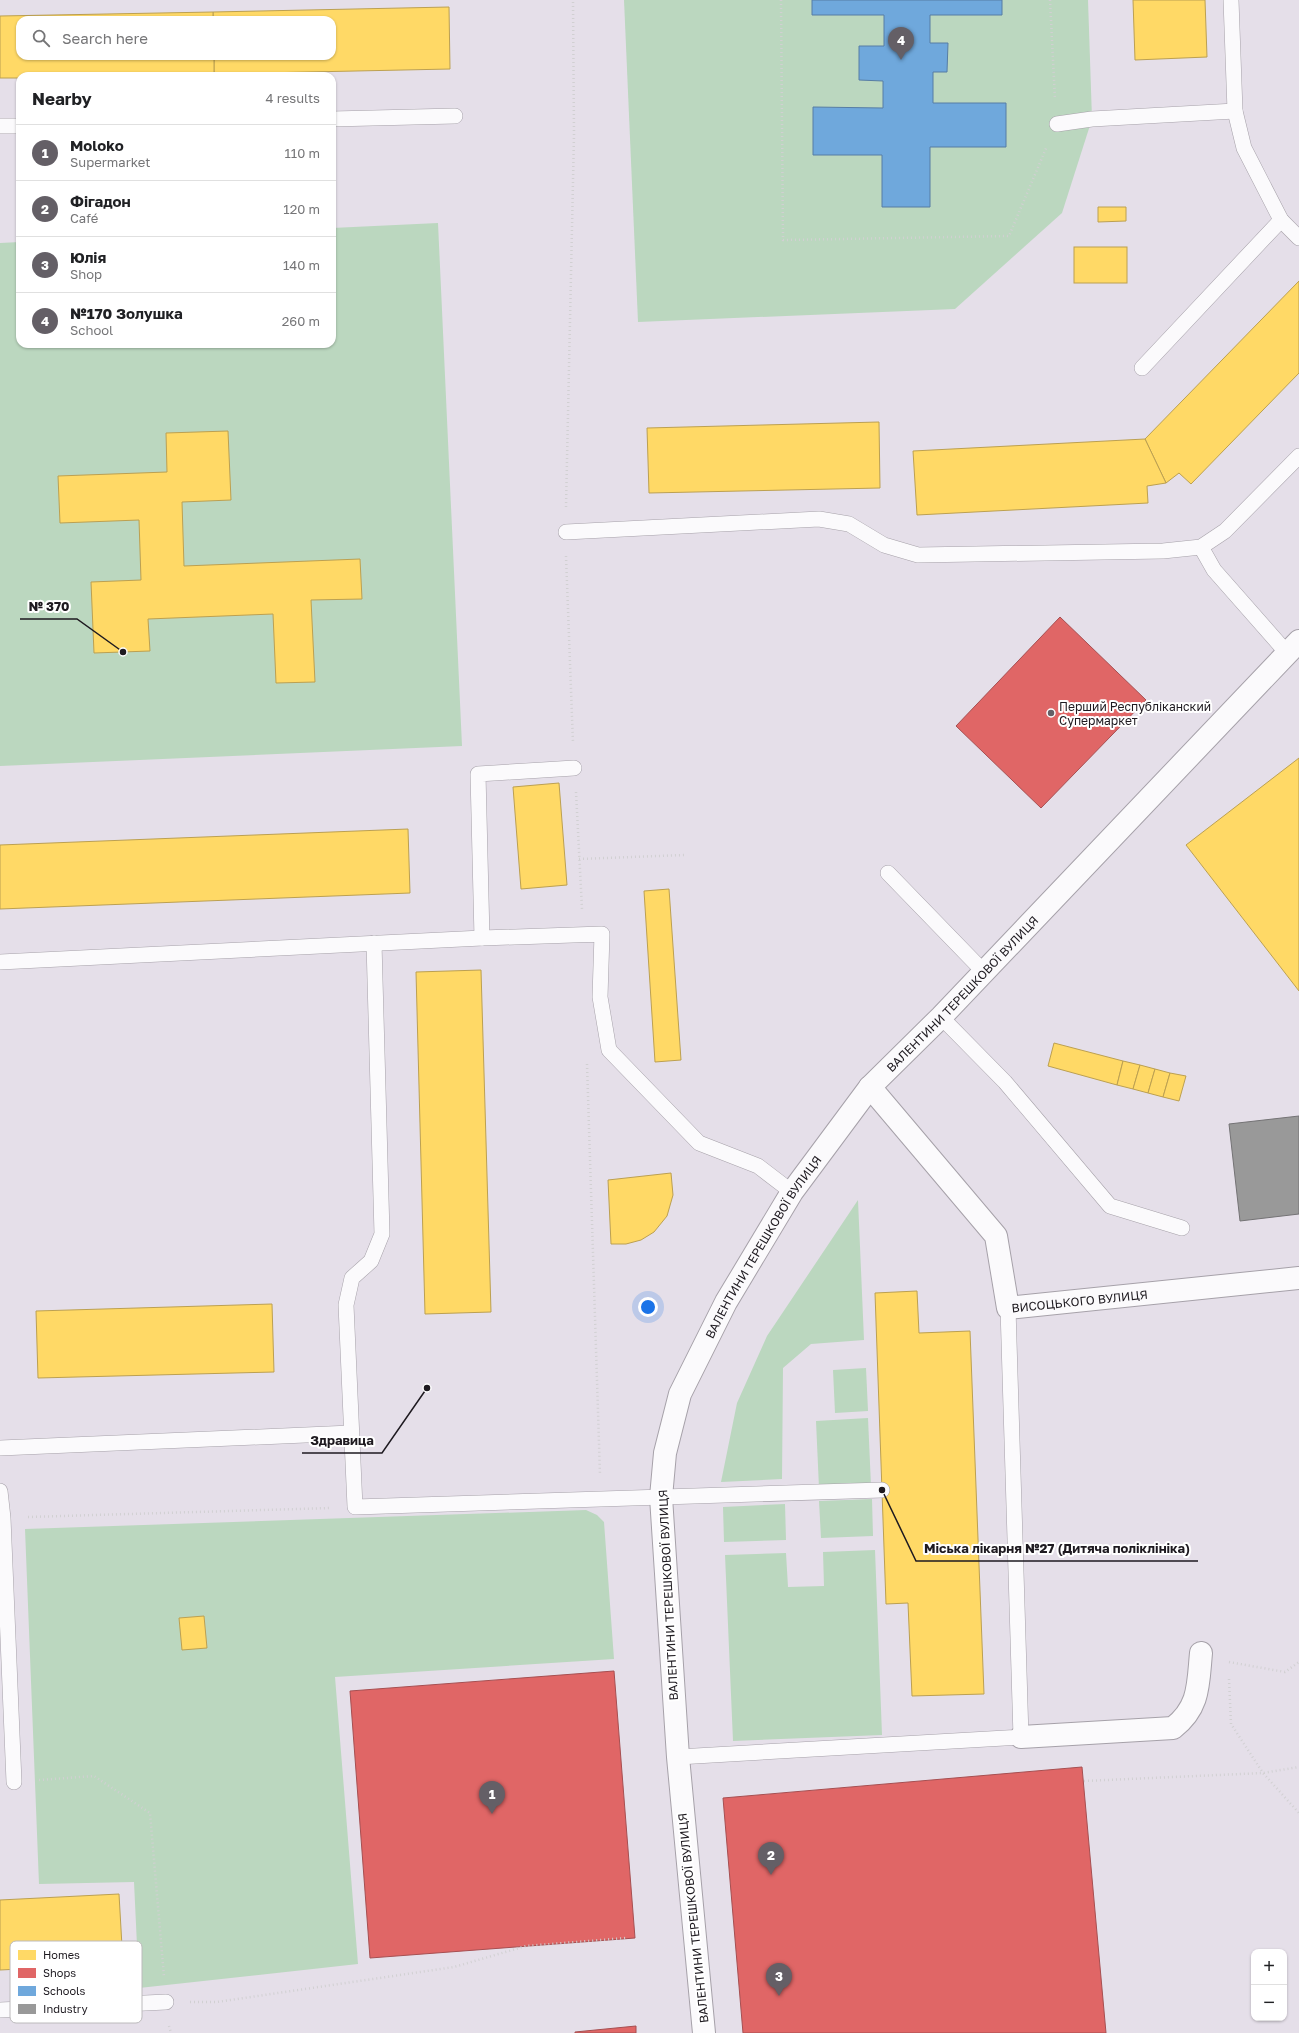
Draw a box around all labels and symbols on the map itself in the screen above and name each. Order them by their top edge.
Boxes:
pin: 4 [888,27,914,60]
callout: № 370 [20,594,77,619]
text: № 370 [28,598,70,614]
place label: Перший Республiканский Супермаркет [1059,699,1211,728]
marker: Перший Республiканский Супермаркет [1046,708,1056,718]
street label: ВАЛЕНТИНИ ТЕРЕШКОВОЇ ВУЛИЦЯ [883,912,1041,1074]
street label: ВАЛЕНТИНИ ТЕРЕШКОВОЇ ВУЛИЦЯ [702,1152,824,1341]
street label: ВИСОЦЬКОГО ВУЛИЦЯ [1011,1286,1148,1315]
your location [638,1297,658,1317]
callout: Здравица [302,1428,382,1453]
text: Здравица [310,1432,374,1448]
street label: ВАЛЕНТИНИ ТЕРЕШКОВОЇ ВУЛИЦЯ [655,1489,681,1701]
callout: Міська лікарня №27 (Дитяча поліклініка) [916,1536,1198,1561]
text: Міська лікарня №27 (Дитяча поліклініка) [924,1540,1190,1556]
pin: 1 [479,1781,505,1814]
street label: ВАЛЕНТИНИ ТЕРЕШКОВОЇ ВУЛИЦЯ [675,1812,711,2024]
pin: 2 [758,1842,784,1875]
legend [10,1941,142,2023]
text: Homes [43,1948,80,1961]
pin: 3 [766,1963,792,1996]
text: Shops [43,1966,76,1979]
text: Schools [43,1984,86,1997]
text: Industry [43,2002,88,2015]

